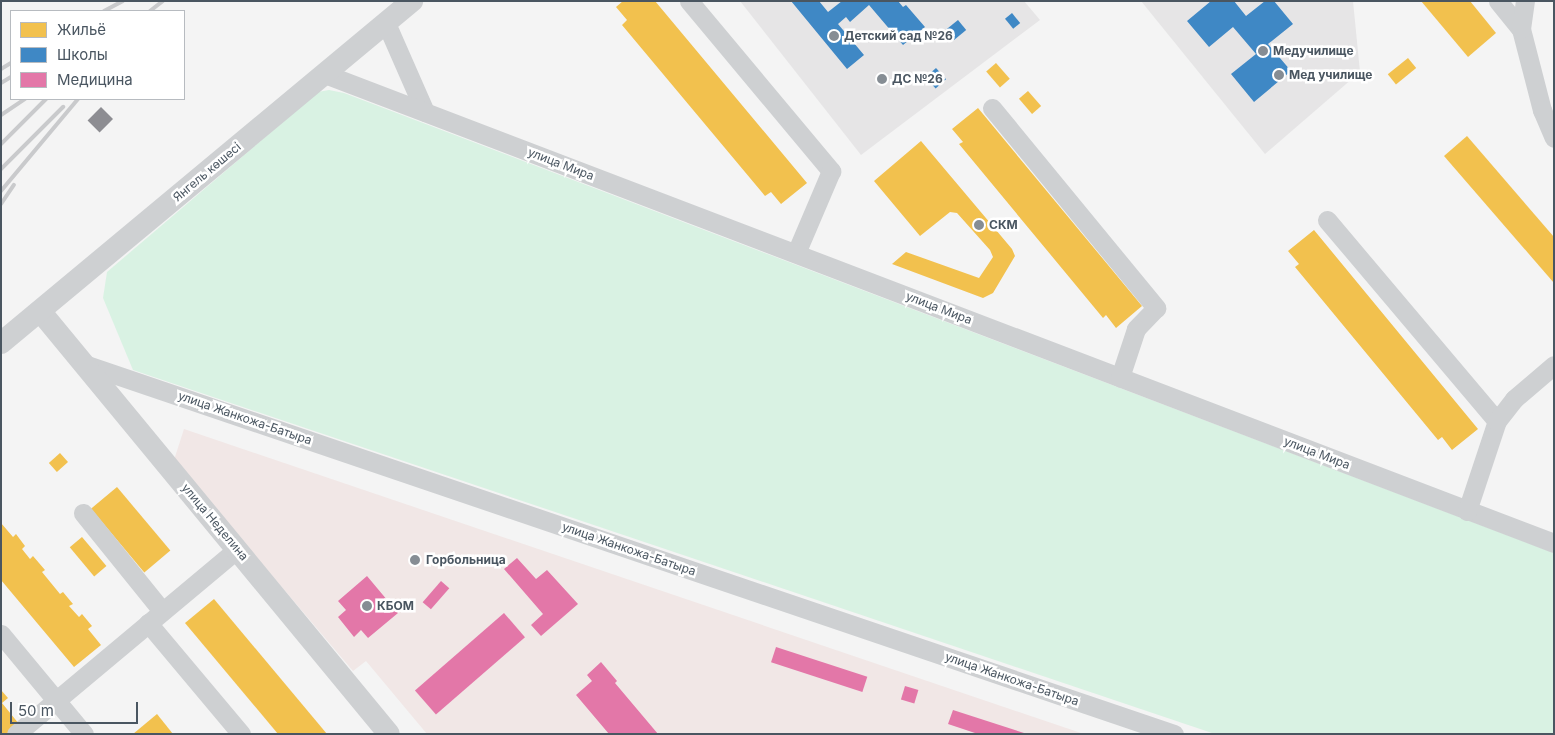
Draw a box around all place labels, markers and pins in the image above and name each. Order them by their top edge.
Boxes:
place label: Детский сад №26 [844,29,953,43]
marker: Детский сад №26 [828,30,840,42]
place label: Медучилище [1273,44,1354,58]
marker: Медучилище [1257,45,1269,57]
place label: Мед училище [1289,68,1372,82]
marker: Мед училище [1273,69,1285,81]
place label: ДС №26 [892,72,943,86]
marker: ДС №26 [876,73,888,85]
place label: СКМ [989,218,1018,232]
marker: СКМ [973,219,985,231]
marker: Горбольница [408,553,422,567]
place label: Горбольница [426,553,506,567]
place label: КБОМ [377,599,414,613]
marker: КБОМ [361,600,373,612]

